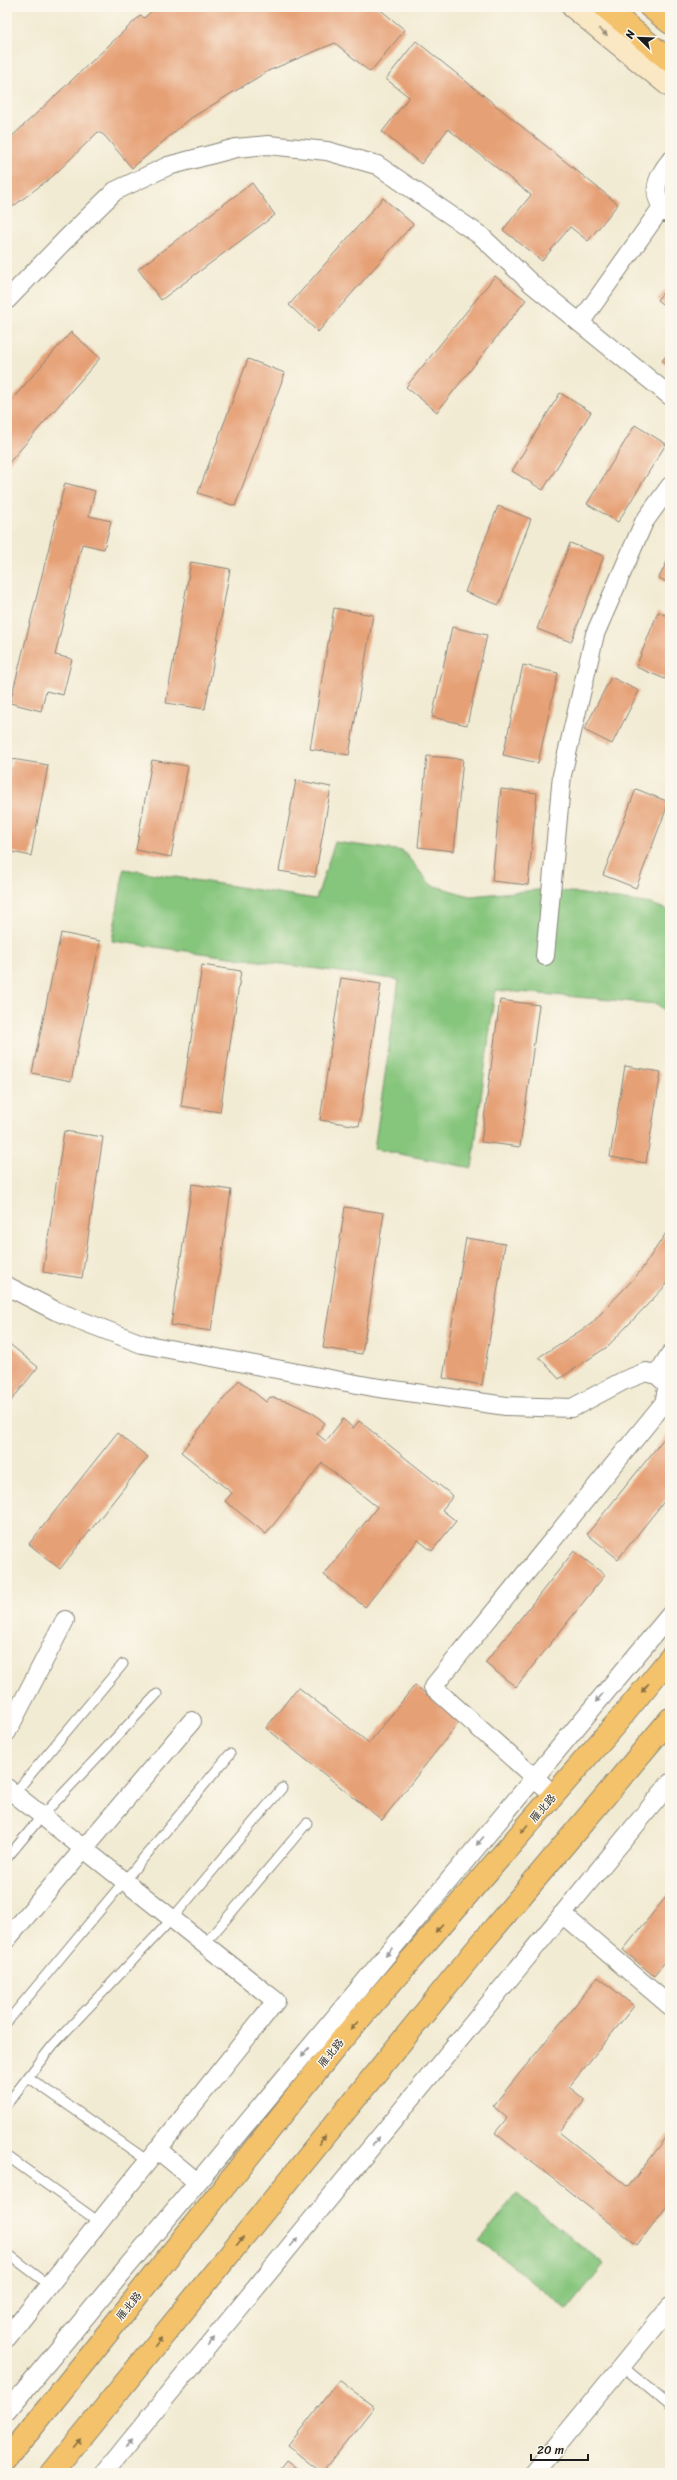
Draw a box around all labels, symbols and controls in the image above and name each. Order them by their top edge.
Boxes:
north arrow [619,18,659,58]
one-way arrow [598,27,609,36]
text: N [620,27,641,42]
one-way arrow [641,1683,650,1694]
one-way arrow [595,1693,604,1703]
street label: 雁北路 [525,1789,561,1827]
one-way arrow [520,1824,529,1835]
one-way arrow [476,1836,485,1846]
one-way arrow [435,1923,444,1932]
one-way arrow [384,1946,393,1957]
one-way arrow [349,2020,358,2031]
street label: 雁北路 [313,2034,349,2072]
one-way arrow [301,2046,310,2057]
one-way arrow [318,2134,326,2145]
one-way arrow [372,2136,380,2147]
one-way arrow [236,2235,245,2246]
one-way arrow [289,2236,298,2247]
street label: 雁北路 [111,2287,147,2325]
one-way arrow [154,2336,163,2347]
one-way arrow [207,2337,216,2348]
scale bar [531,2436,588,2462]
one-way arrow [72,2437,81,2448]
one-way arrow [124,2437,133,2448]
text: 20 m [537,2439,564,2461]

